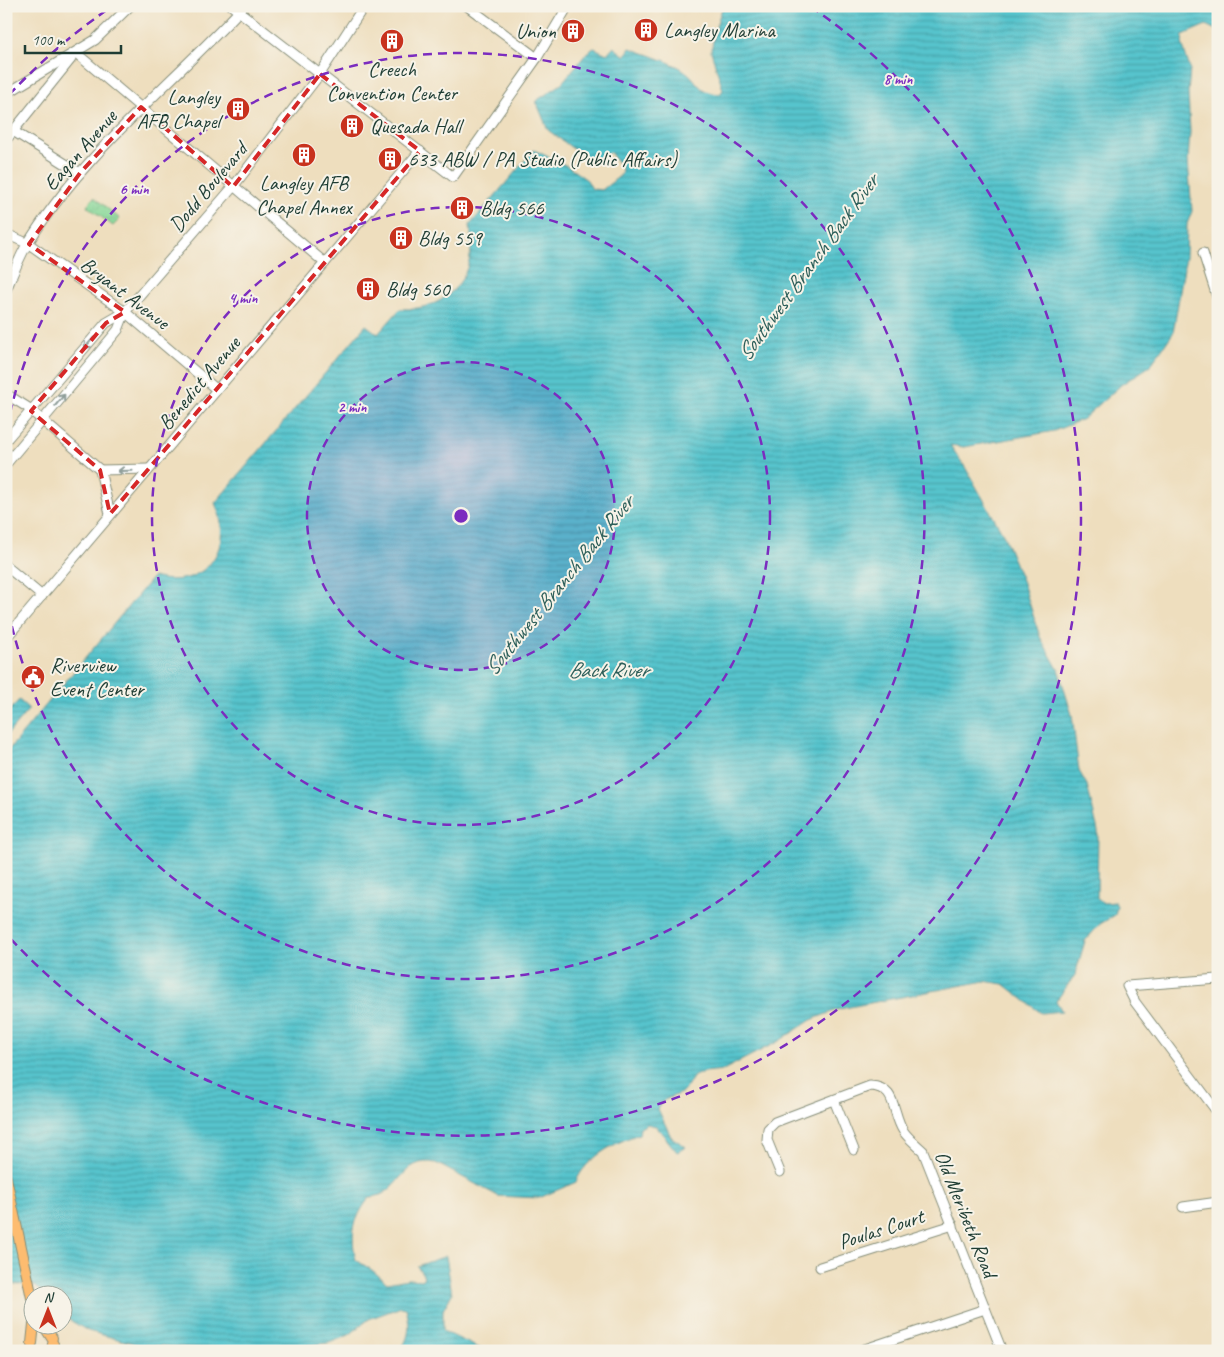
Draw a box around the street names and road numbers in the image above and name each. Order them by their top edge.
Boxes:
street label: Eagan Avenue [38,103,123,196]
street label: Dodd Boulevard [163,135,255,237]
street label: Bryant Avenue [75,251,176,336]
street label: Benedict Avenue [152,330,246,435]
street label: Old Meribeth Road [929,1147,1005,1284]
street label: Poulas Court [835,1202,929,1255]

